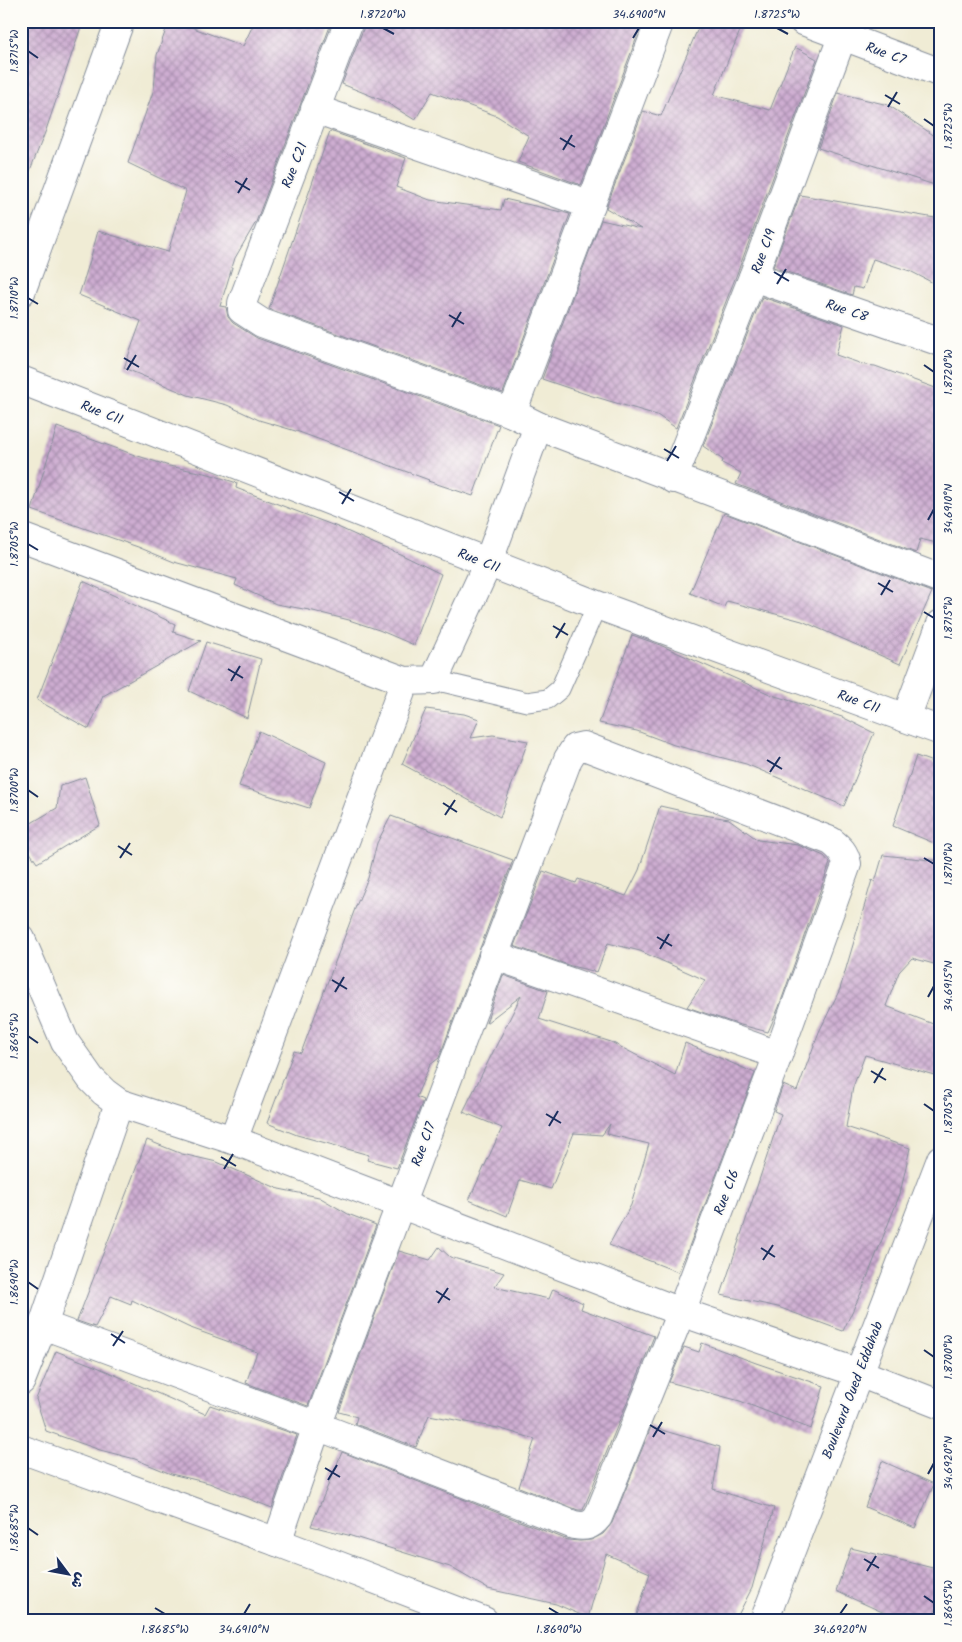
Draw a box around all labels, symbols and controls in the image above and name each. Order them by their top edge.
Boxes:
text: 1.8720°W [360,5,406,24]
text: 34.6900°N [612,5,666,24]
text: 1.8725°W [754,5,800,24]
text: 1.8715°W [5,29,24,73]
street label: Rue C7 [862,36,910,72]
text: 1.8725°W [939,103,958,149]
street label: Rue C21 [276,139,314,192]
street label: Rue C19 [746,226,782,277]
text: 1.8710°W [5,277,24,319]
street label: Rue C8 [822,293,871,329]
text: 1.8720°W [939,349,958,395]
street label: Rue C11 [77,395,126,431]
text: 34.6910°N [939,484,958,534]
text: 1.8705°W [5,521,24,567]
street label: Rue C11 [454,543,503,579]
text: 1.8715°W [939,596,958,640]
street label: Rue C11 [834,684,883,720]
text: 1.8700°W [5,768,24,812]
text: 1.8710°W [939,843,958,885]
text: 34.6915°N [939,960,958,1012]
text: 1.8695°W [5,1013,24,1059]
text: 1.8705°W [939,1088,958,1134]
street label: Rue C17 [406,1118,442,1170]
street label: Rue C16 [708,1166,746,1218]
text: 1.8690°W [5,1259,24,1305]
street label: Boulevard Oued Eddahab [817,1318,890,1462]
text: 1.8700°W [939,1335,958,1379]
text: 34.6920°N [939,1436,958,1490]
text: 1.8685°W [5,1504,24,1552]
north arrow [42,1550,92,1600]
text: ش [65,1568,92,1593]
text: 1.8695°W [939,1580,958,1626]
text: 1.8685°W [141,1620,189,1639]
text: 34.6910°N [219,1620,269,1639]
text: 1.8690°W [536,1620,582,1639]
text: 34.6920°N [813,1620,867,1639]

